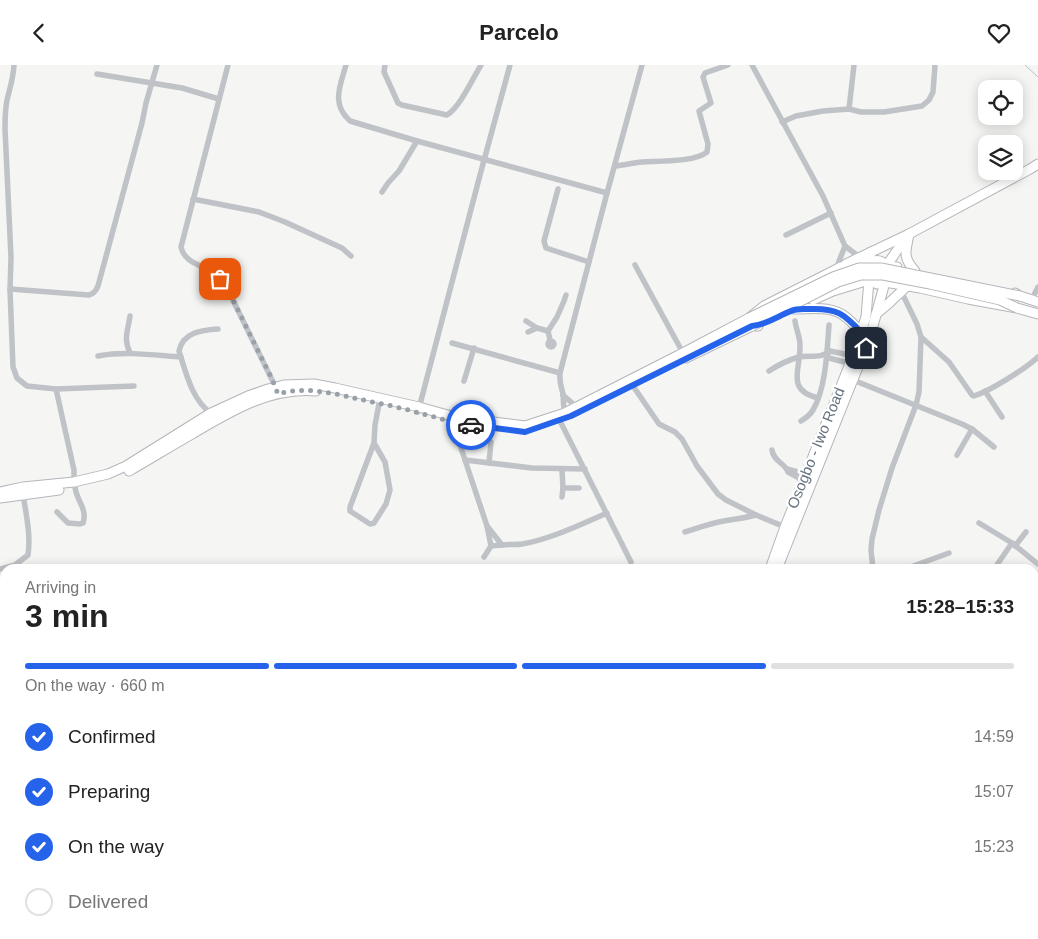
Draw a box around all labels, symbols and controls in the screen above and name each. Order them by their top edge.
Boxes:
icon: back [25,19,53,47]
icon: heart [985,19,1013,47]
text: Parcelo [479,20,559,45]
map controls [978,80,1023,180]
button: locate [978,80,1023,125]
button: layers [978,135,1023,180]
pin [199,258,241,300]
icon: bag [206,265,234,293]
pin [845,327,887,369]
icon: home [852,334,880,362]
street label: Osogbo - Iwo Road [783,385,848,511]
courier [446,400,496,450]
icon: car [457,411,485,439]
text: Arriving in [25,579,96,596]
text: 15:28–15:33 [906,596,1014,617]
text: 3 min [25,598,109,634]
text: On the way · 660 m [25,677,165,694]
icon: check [25,723,53,751]
text: Confirmed [68,726,156,747]
text: 14:59 [974,728,1014,745]
icon: check [25,778,53,806]
text: Preparing [68,781,150,802]
text: 15:07 [974,783,1014,800]
icon: check [25,833,53,861]
text: On the way [68,836,164,857]
text: 15:23 [974,838,1014,855]
text: Delivered [68,891,148,912]

